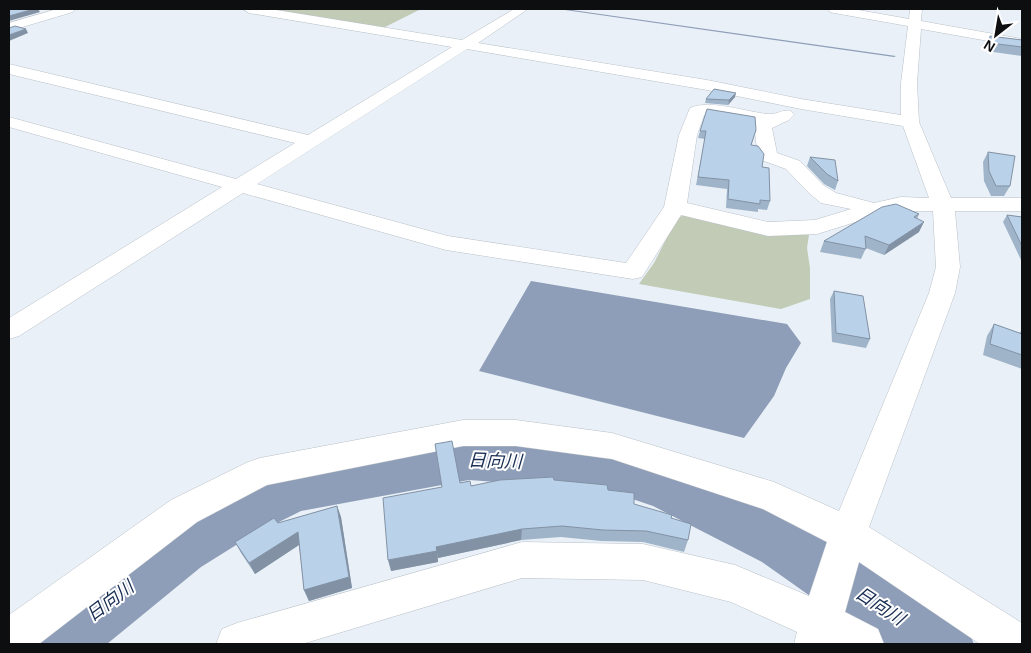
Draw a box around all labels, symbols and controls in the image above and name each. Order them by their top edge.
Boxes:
north arrow [971,10,1021,60]
text: N [981,37,998,56]
water label: 日向川 [468,450,524,472]
water label: 日向川 [82,576,139,625]
water label: 日向川 [852,583,910,630]

